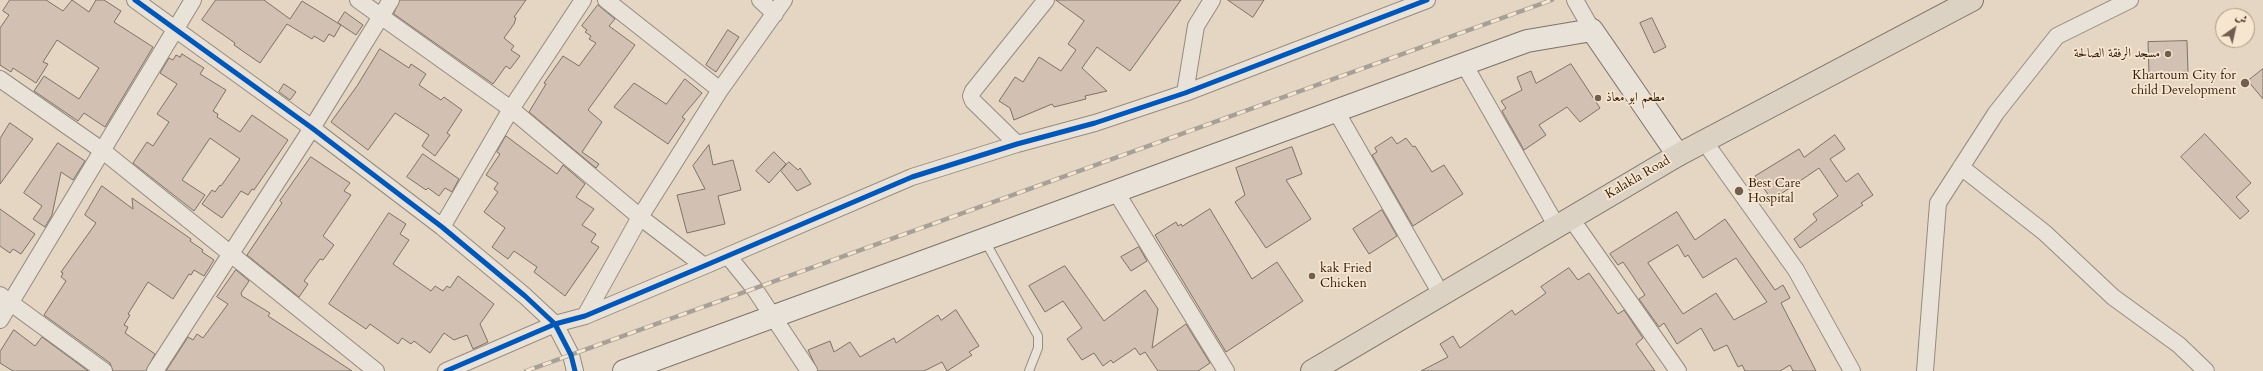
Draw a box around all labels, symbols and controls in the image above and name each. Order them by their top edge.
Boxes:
north arrow [2215,8,2255,48]
text: ش [2233,9,2250,28]
place label: مسجد الرفقة الصالحة [2074,46,2160,62]
marker: مسجد الرفقة الصالحة [2163,49,2173,59]
place label: Khartoum City for child Development [2131,68,2236,99]
marker: Khartoum City for child Development [2239,77,2251,89]
place label: مطعم ابو معاذ [1606,90,1665,106]
marker: مطعم ابو معاذ [1593,93,1603,103]
street label: Kalakla Road [1603,153,1673,203]
place label: Best Care Hospital [1748,176,1801,207]
marker: Best Care Hospital [1733,185,1745,197]
place label: kak Fried Chicken [1320,261,1372,292]
marker: kak Fried Chicken [1307,271,1317,281]

